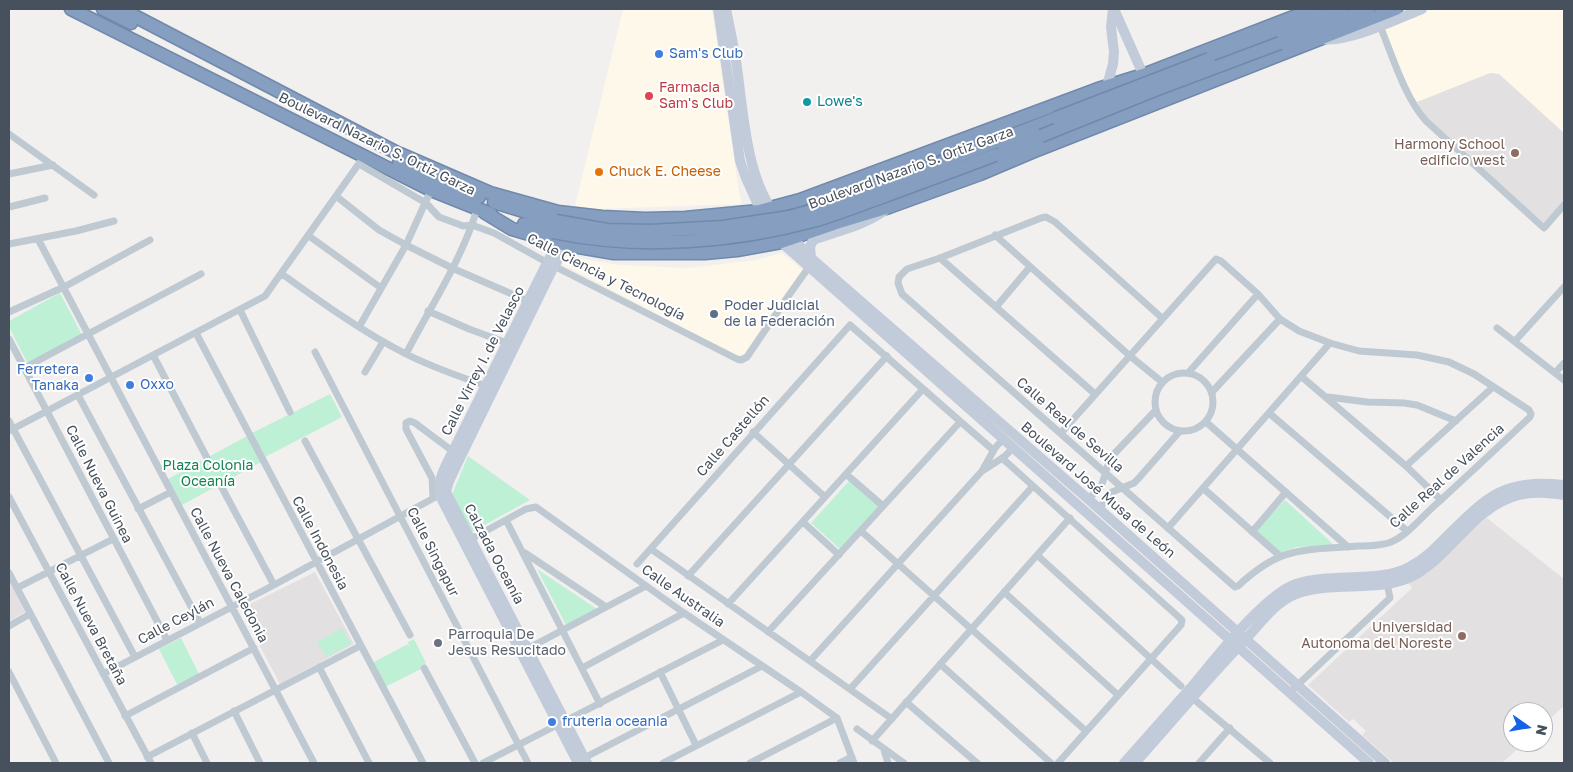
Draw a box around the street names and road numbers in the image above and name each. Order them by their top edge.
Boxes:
street label: Boulevard Nazario S. Ortiz Garza [276,89,478,199]
street label: Boulevard Nazario S. Ortiz Garza [806,123,1016,213]
street label: Calle Ciencia y Tecnología [524,230,688,324]
street label: Calle Virrey I. de Velasco [438,283,528,439]
street label: Calle Real de Sevilla [1013,374,1127,476]
street label: Calle Castellón [693,392,773,480]
street label: Boulevard José Musa de León [1017,418,1179,562]
street label: Calle Real de Valencia [1386,420,1508,532]
street label: Calle Nueva Guinea [62,422,136,546]
street label: Calle Indonesia [288,493,352,593]
street label: Calzada Oceanía [460,501,528,607]
street label: Calle Nueva Caledonia [186,504,272,646]
street label: Calle Singapur [403,504,463,600]
street label: Calle Nueva Bretaña [52,560,130,688]
street label: Calle Australia [638,561,728,631]
street label: Calle Ceylán [135,594,217,648]

